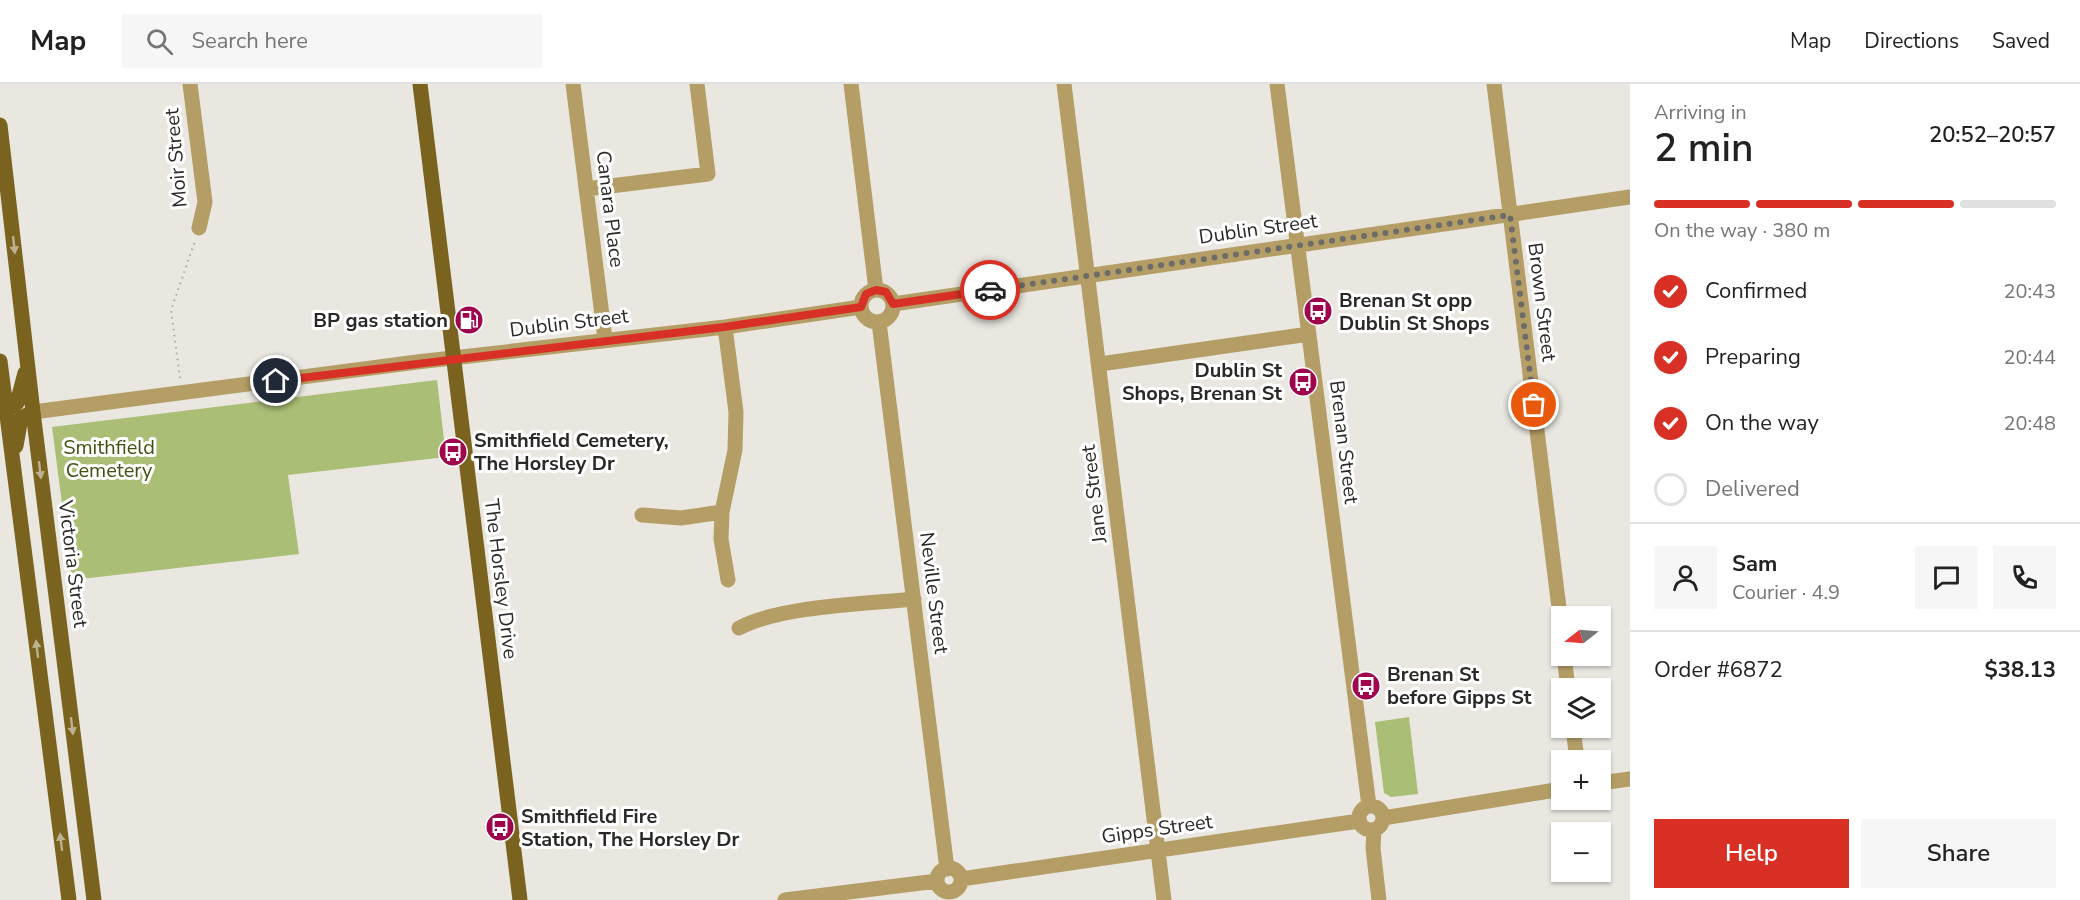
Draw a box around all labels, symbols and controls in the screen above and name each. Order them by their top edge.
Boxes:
search box [122,14,542,68]
text: Map [30,22,86,60]
icon: search [143,25,176,58]
text: Search here [191,26,308,56]
text: Map [1790,27,1831,55]
text: Directions [1864,27,1959,55]
text: Saved [1992,27,2050,55]
text: Arriving in [1654,99,1747,126]
street label: Moir Street [158,106,194,209]
text: 20:52–20:57 [1929,120,2056,150]
text: 2 min [1654,122,1753,175]
street label: Canara Place [589,149,631,269]
street label: Dublin Street [1197,207,1320,251]
text: On the way · 380 m [1654,217,1830,244]
one-way arrow [9,236,19,255]
street label: Brown Street [1521,241,1563,364]
courier [960,260,1020,320]
icon: car [974,274,1007,307]
icon: check [1654,275,1687,308]
text: Confirmed [1705,276,1807,306]
text: 20:43 [2003,278,2056,305]
place label: Brenan St opp Dublin St Shops [1339,287,1490,337]
bus stop icon: Brenan St opp Dublin St Shops [1302,295,1334,327]
street label: Dublin Street [508,302,631,344]
fuel station icon: BP gas station [453,304,485,336]
place label: BP gas station [313,307,448,334]
icon: check [1654,341,1687,374]
text: Preparing [1705,342,1801,372]
text: 20:44 [2003,344,2056,371]
pin [250,355,301,406]
place label: Dublin St Shops, Brenan St [1122,357,1282,407]
icon: home [259,364,292,397]
bus stop icon: Dublin St Shops, Brenan St [1287,366,1319,398]
street label: Brenan Street [1323,379,1365,506]
pin [1508,379,1559,430]
icon: bag [1517,388,1550,421]
icon: check [1654,407,1687,440]
text: On the way [1705,408,1819,438]
text: 20:48 [2003,410,2056,437]
place label: Smithfield Cemetery, The Horsley Dr [474,427,669,477]
park label: Smithfield Cemetery [63,434,155,484]
bus stop icon: Smithfield Cemetery, The Horsley Dr [437,436,469,468]
street label: Jane Street [1074,442,1114,546]
one-way arrow [35,461,45,480]
text: Delivered [1705,474,1800,504]
street label: The Horsley Drive [478,497,524,661]
street label: Victoria Street [52,498,94,630]
street label: Neville Street [913,531,955,656]
button: person [1654,546,1717,609]
button: chat [1915,546,1978,609]
button: phone [1993,546,2056,609]
text: Sam [1732,549,1777,579]
text: Courier · 4.9 [1732,579,1840,606]
north arrow [1551,606,1611,666]
map controls [1551,606,1611,882]
one-way arrow [32,639,41,658]
text: Order #6872 [1654,655,1783,685]
text: $38.13 [1985,655,2056,685]
place label: Brenan St before Gipps St [1387,661,1532,711]
bus stop icon: Brenan St before Gipps St [1350,670,1382,702]
button: layers [1551,678,1611,738]
one-way arrow [67,717,76,736]
button: + [1551,750,1611,810]
place label: Smithfield Fire Station, The Horsley Dr [521,803,739,853]
street label: Gipps Street [1100,808,1215,850]
bus stop icon: Smithfield Fire Station, The Horsley Dr [484,811,516,843]
button: Help [1654,819,1849,888]
button: Share [1861,819,2056,888]
button: − [1551,822,1611,882]
one-way arrow [57,832,66,851]

